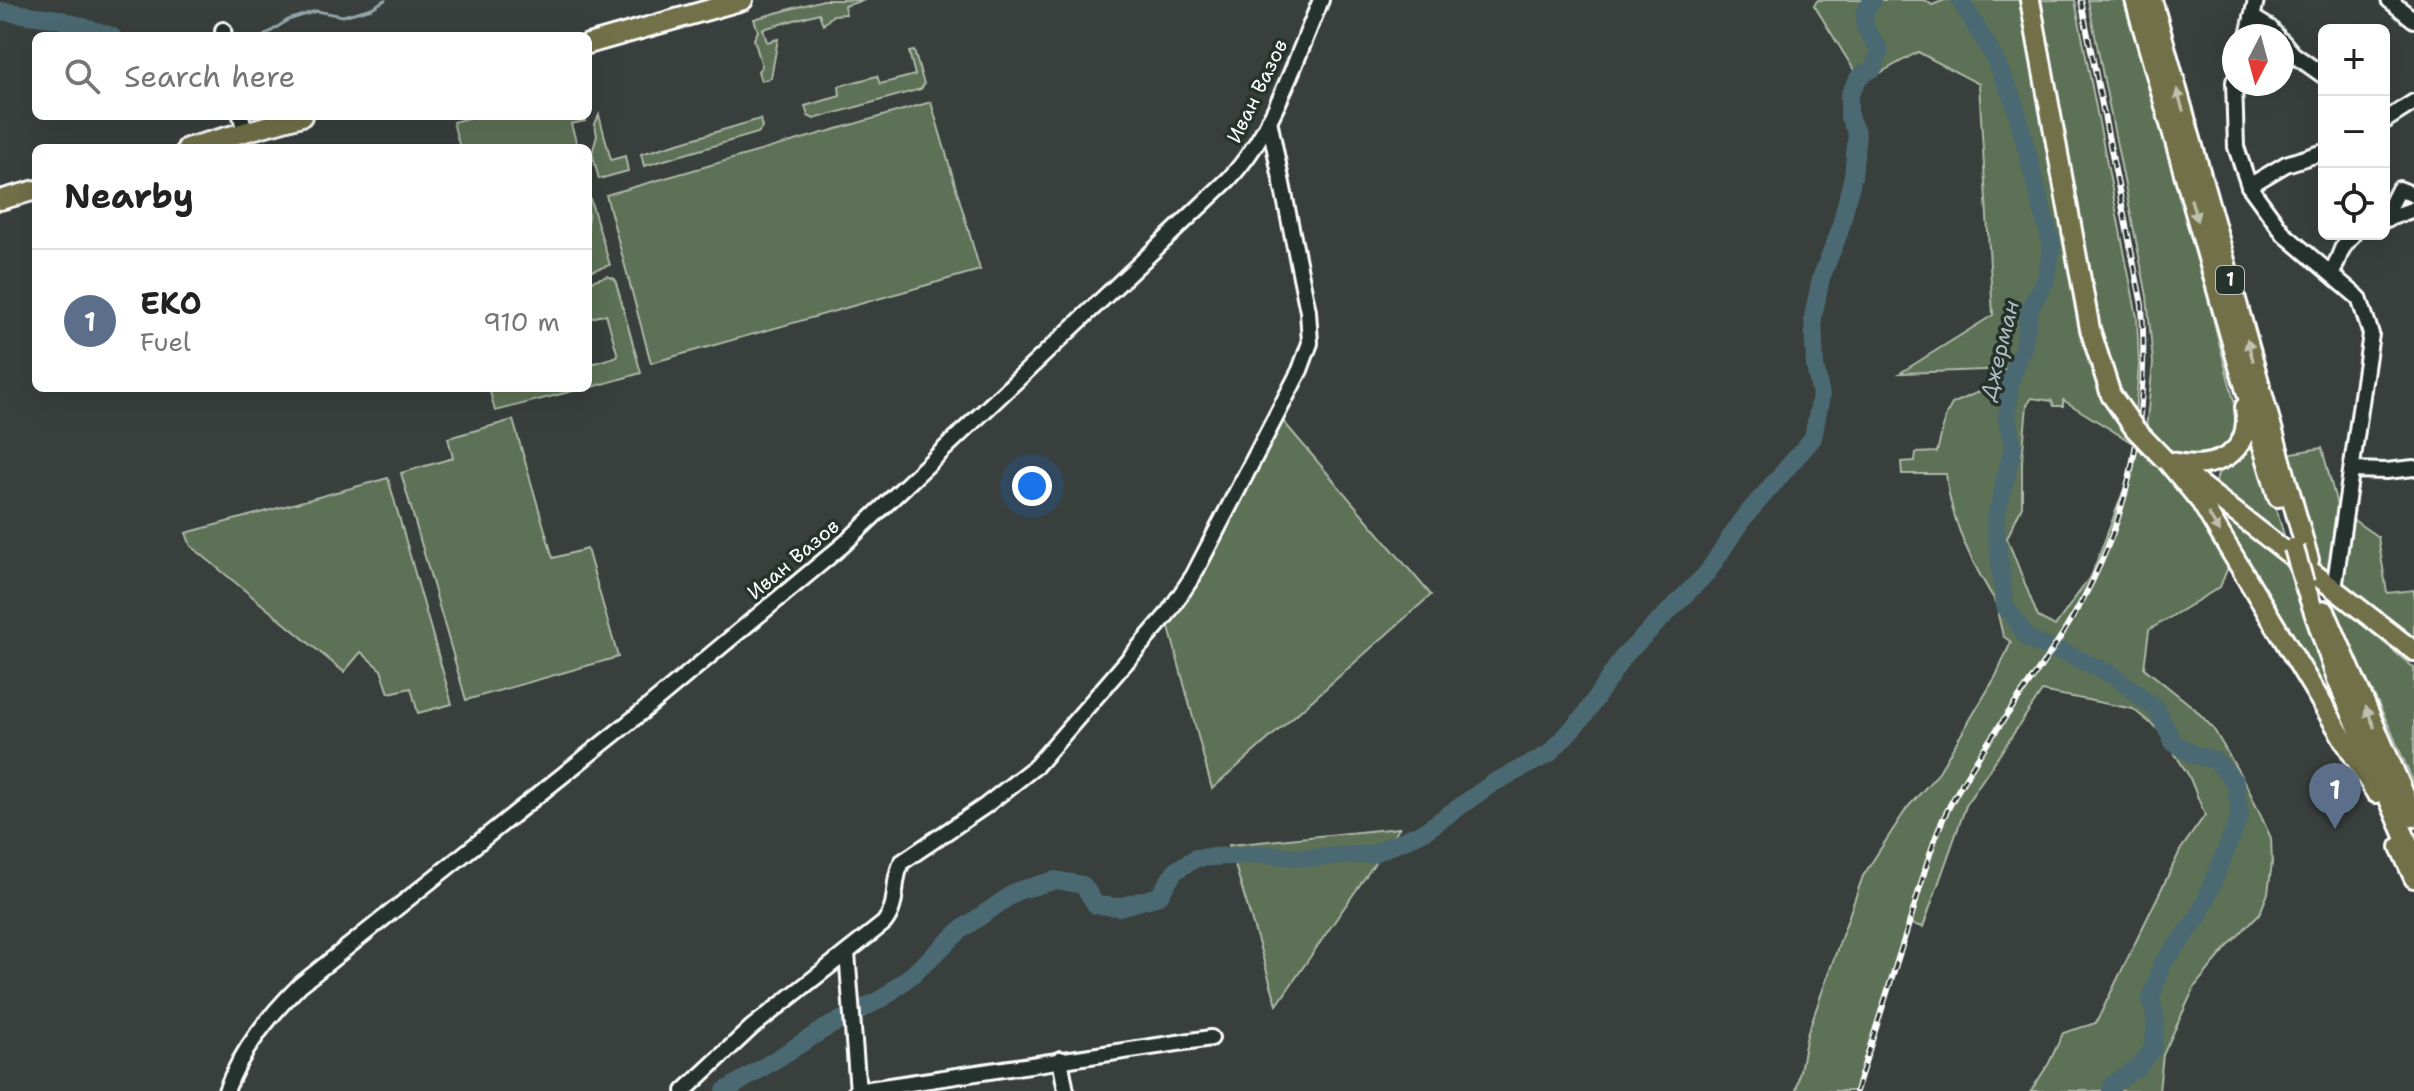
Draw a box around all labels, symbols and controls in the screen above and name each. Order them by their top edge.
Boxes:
north arrow [2222,24,2294,96]
map controls [2318,24,2390,240]
button: + [2318,24,2390,96]
search box [32,32,592,120]
street label: Иван Вазов [1221,35,1293,147]
icon: search [60,54,104,98]
text: Search here [124,56,295,97]
one-way arrow [2173,87,2185,112]
button: − [2318,96,2390,168]
button: locate [2318,168,2390,240]
text: Nearby [64,173,194,219]
one-way arrow [2188,198,2200,223]
road number: 1 [2216,266,2244,294]
text: EKO [140,283,202,324]
water label: Джерман [1973,297,2026,405]
text: 1 [84,304,96,339]
text: 910 m [483,304,560,339]
text: Fuel [140,324,191,359]
one-way arrow [2243,338,2256,362]
your location [1012,466,1052,506]
one-way arrow [2206,512,2220,534]
street label: Иван Вазов [742,513,844,605]
one-way arrow [2364,705,2377,729]
pin: 1 [2309,763,2361,829]

